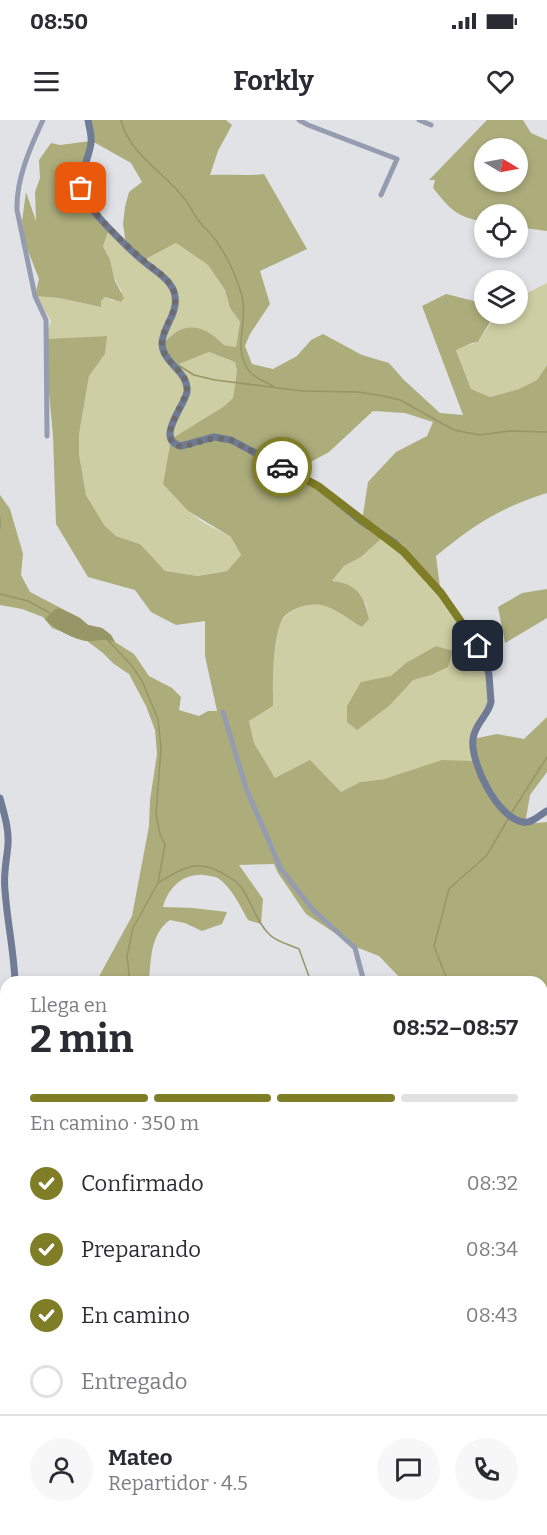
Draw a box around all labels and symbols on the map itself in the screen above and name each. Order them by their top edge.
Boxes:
north arrow [474,138,528,192]
pin [55,162,106,213]
courier [252,437,312,497]
pin [452,620,503,671]

